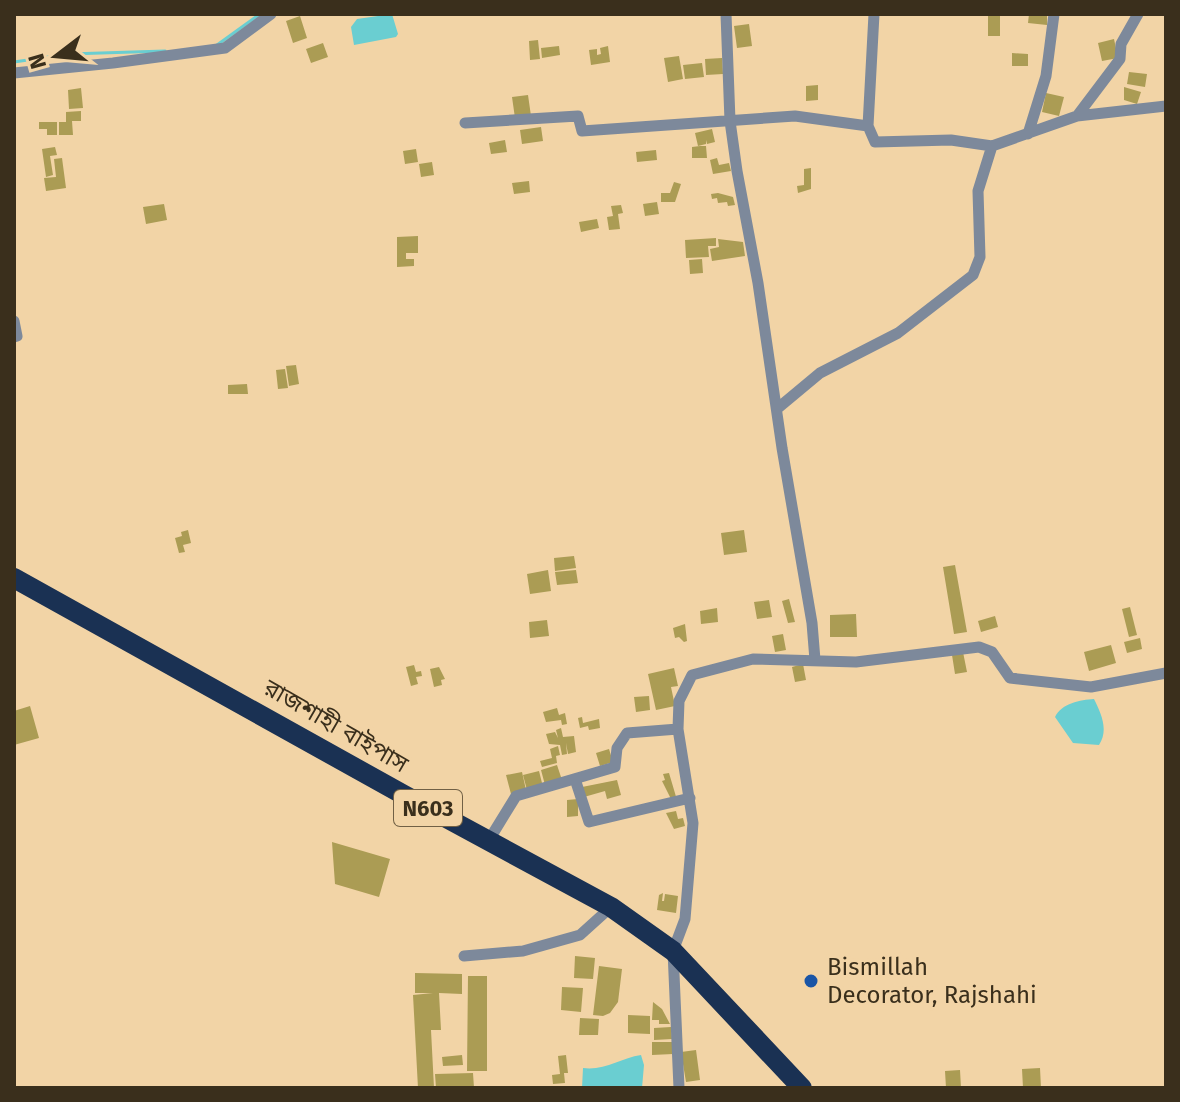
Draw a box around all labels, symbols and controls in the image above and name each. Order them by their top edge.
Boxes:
north arrow [16,16,96,96]
text: N [22,51,52,72]
street label: রাজশাহী বাইপাস [258,673,414,779]
road number: N603 [394,790,462,826]
place label: Bismillah Decorator, Rajshahi [827,953,1037,1009]
marker: Bismillah Decorator, Rajshahi [802,972,820,990]

